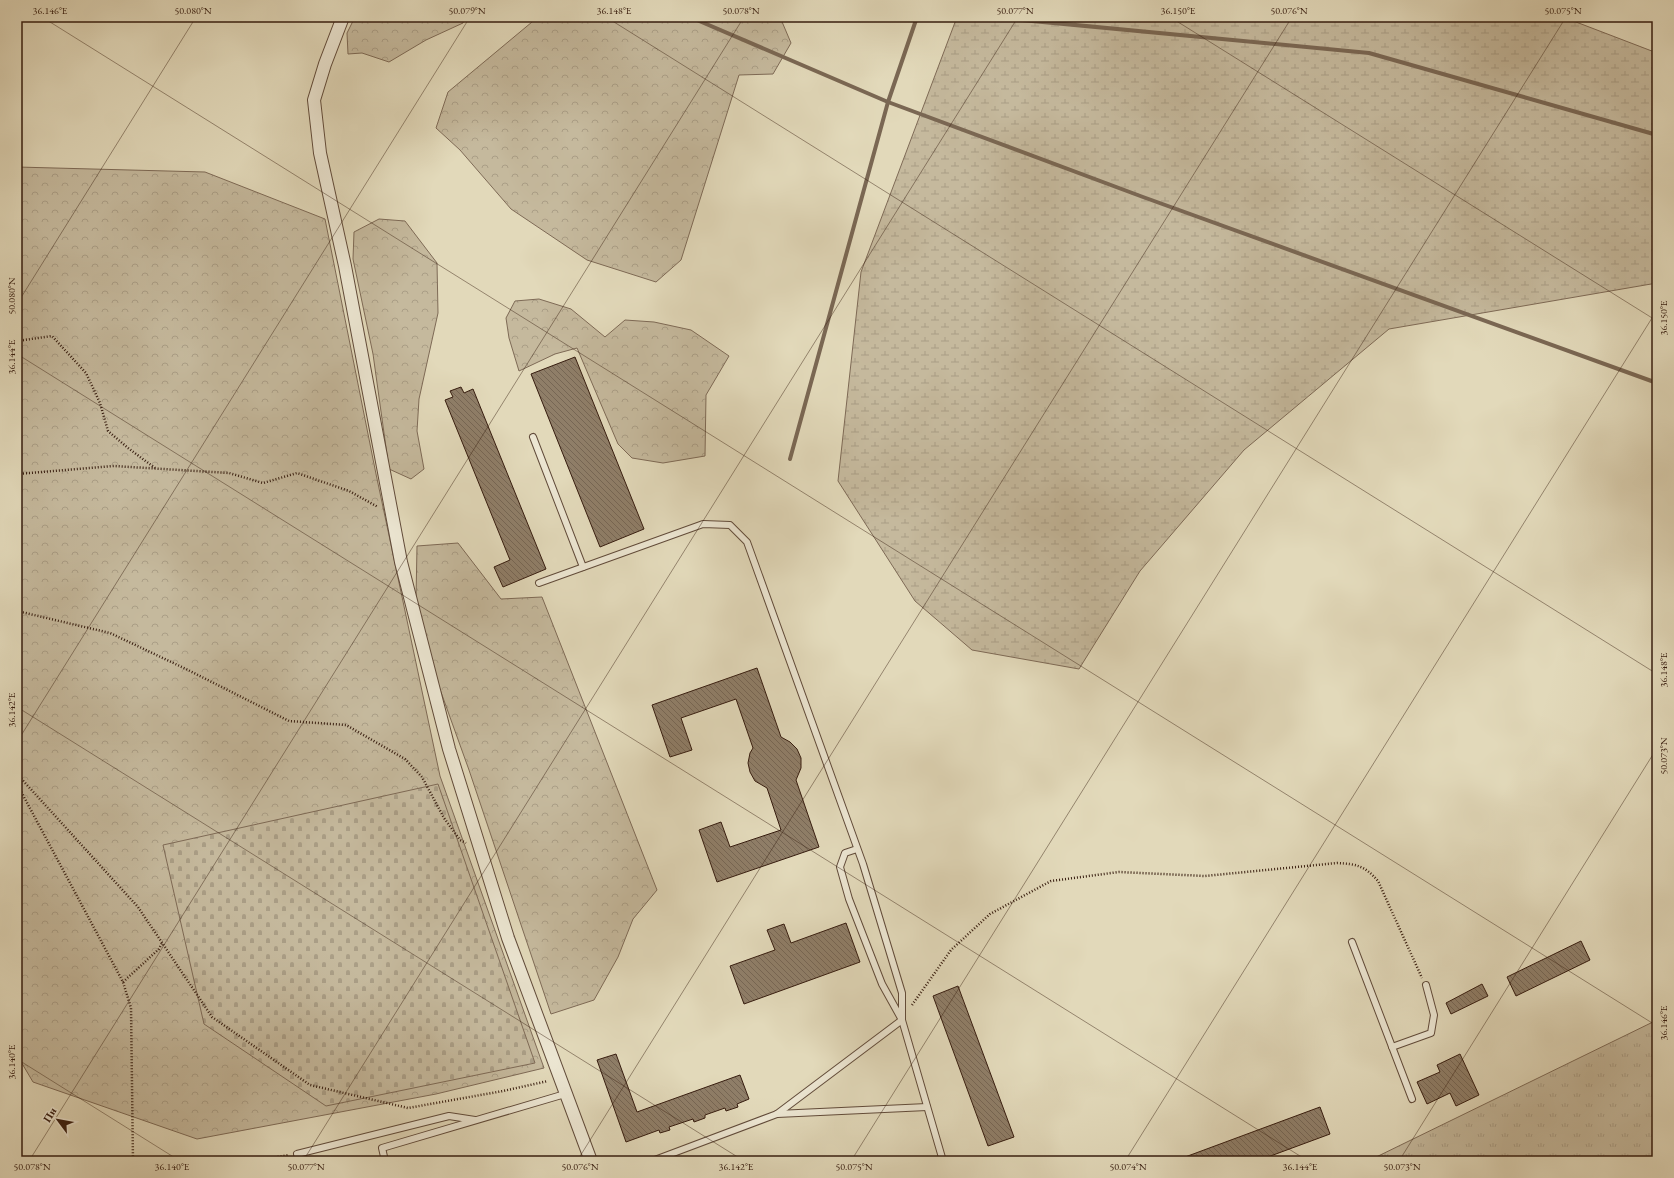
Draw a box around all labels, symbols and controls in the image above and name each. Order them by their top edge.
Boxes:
text: 36.146°E [33,4,68,17]
text: 50.080°N [174,4,212,17]
text: 50.079°N [448,4,486,17]
text: 36.148°E [597,4,632,17]
text: 50.078°N [722,4,760,17]
text: 50.077°N [996,4,1034,17]
text: 36.150°E [1161,4,1196,17]
text: 50.076°N [1270,4,1308,17]
text: 50.075°N [1544,4,1582,17]
text: 50.080°N [5,277,18,315]
text: 36.150°E [1657,300,1670,335]
text: 36.144°E [5,339,18,374]
text: 36.148°E [1657,652,1670,687]
text: 36.142°E [5,692,18,727]
text: 50.073°N [1657,737,1670,775]
text: 36.146°E [1657,1005,1670,1040]
text: 36.140°E [5,1044,18,1079]
north arrow [38,1100,78,1140]
text: Пн [40,1104,60,1125]
text: 50.078°N [13,1160,51,1173]
text: 36.140°E [155,1160,190,1173]
text: 50.077°N [287,1160,325,1173]
text: 50.076°N [561,1160,599,1173]
text: 36.142°E [719,1160,754,1173]
text: 50.075°N [835,1160,873,1173]
text: 50.074°N [1109,1160,1147,1173]
text: 36.144°E [1283,1160,1318,1173]
text: 50.073°N [1383,1160,1421,1173]

